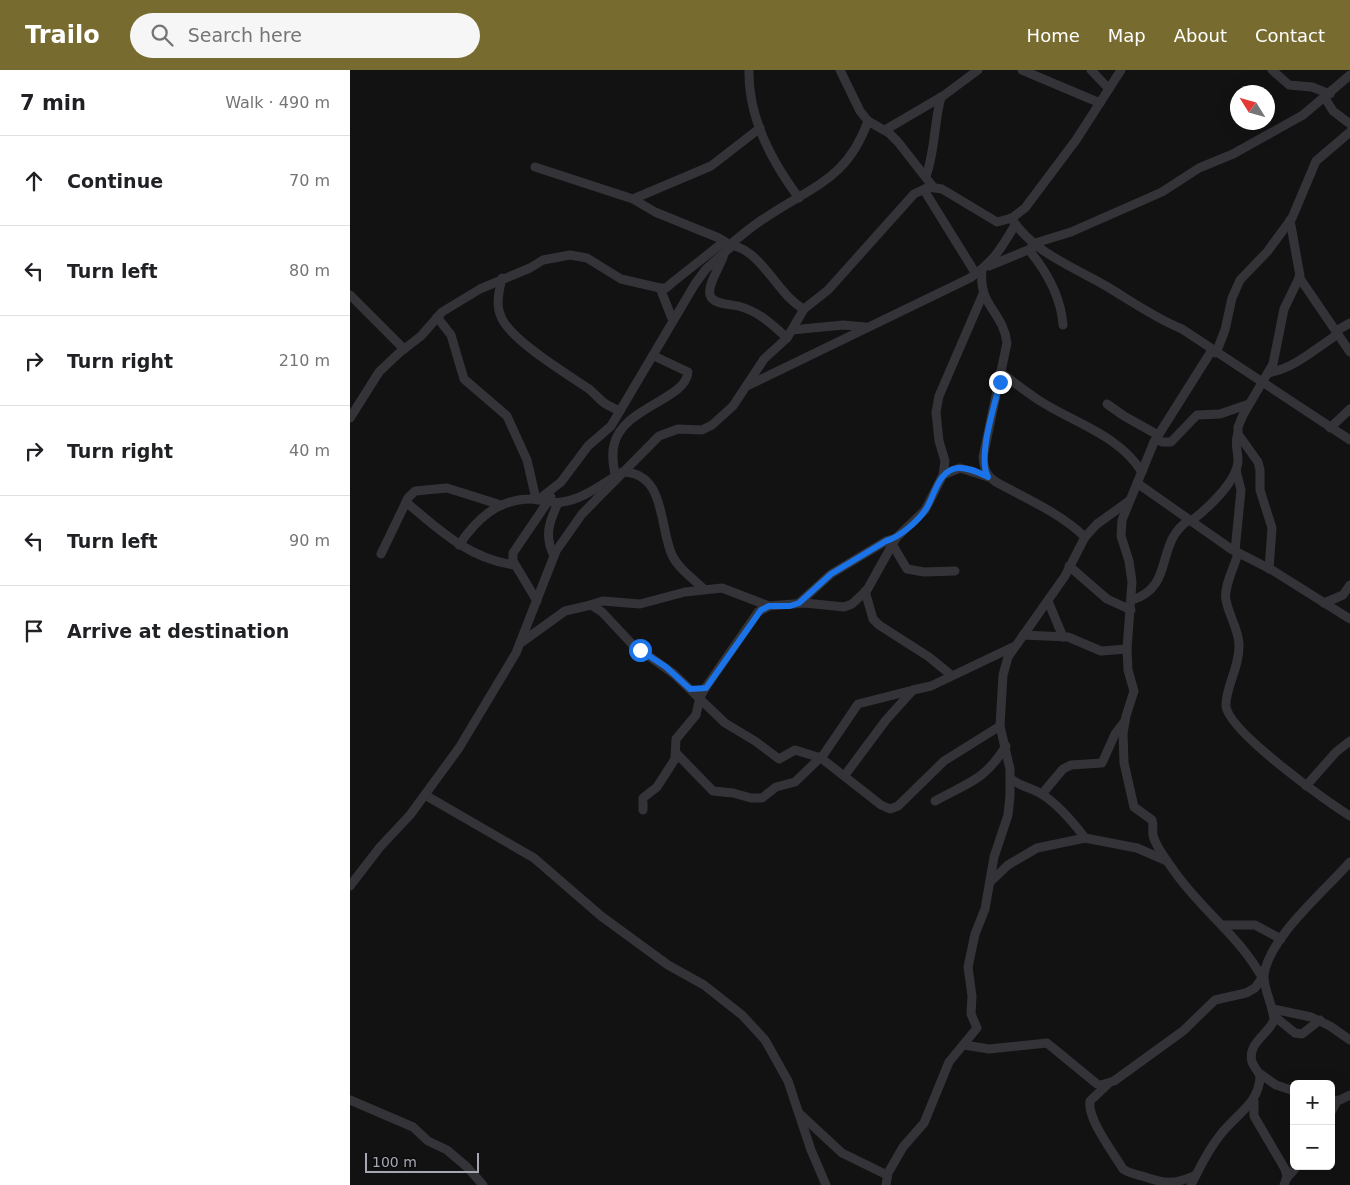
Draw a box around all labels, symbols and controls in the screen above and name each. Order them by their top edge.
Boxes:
search box [130,13,480,58]
text: Trailo [25,21,100,49]
icon: search [148,21,176,49]
text: Search here [188,24,302,46]
text: Home [1027,25,1080,46]
text: Map [1108,25,1146,46]
text: About [1174,25,1227,46]
text: Contact [1255,25,1325,46]
north arrow [1230,85,1275,130]
text: 7 min [20,91,86,115]
text: Walk · 490 m [225,93,330,112]
icon: ahead [20,167,48,195]
text: Continue [67,170,163,192]
text: 70 m [289,171,330,190]
icon: left [20,257,48,285]
text: Turn left [67,260,158,282]
text: 80 m [289,261,330,280]
icon: right [20,347,48,375]
text: Turn right [67,350,173,372]
text: 210 m [279,351,330,370]
route end [989,371,1012,394]
icon: right [20,437,48,465]
text: Turn right [67,440,173,462]
text: 40 m [289,441,330,460]
icon: left [20,527,48,555]
text: Turn left [67,530,158,552]
text: 90 m [289,531,330,550]
icon: arrive [20,617,48,645]
text: Arrive at destination [67,620,289,642]
route start [629,639,652,662]
map controls [1290,1080,1335,1170]
button: + [1290,1080,1335,1125]
button: − [1290,1125,1335,1170]
scale bar [365,1150,479,1173]
text: 100 m [372,1154,417,1170]

